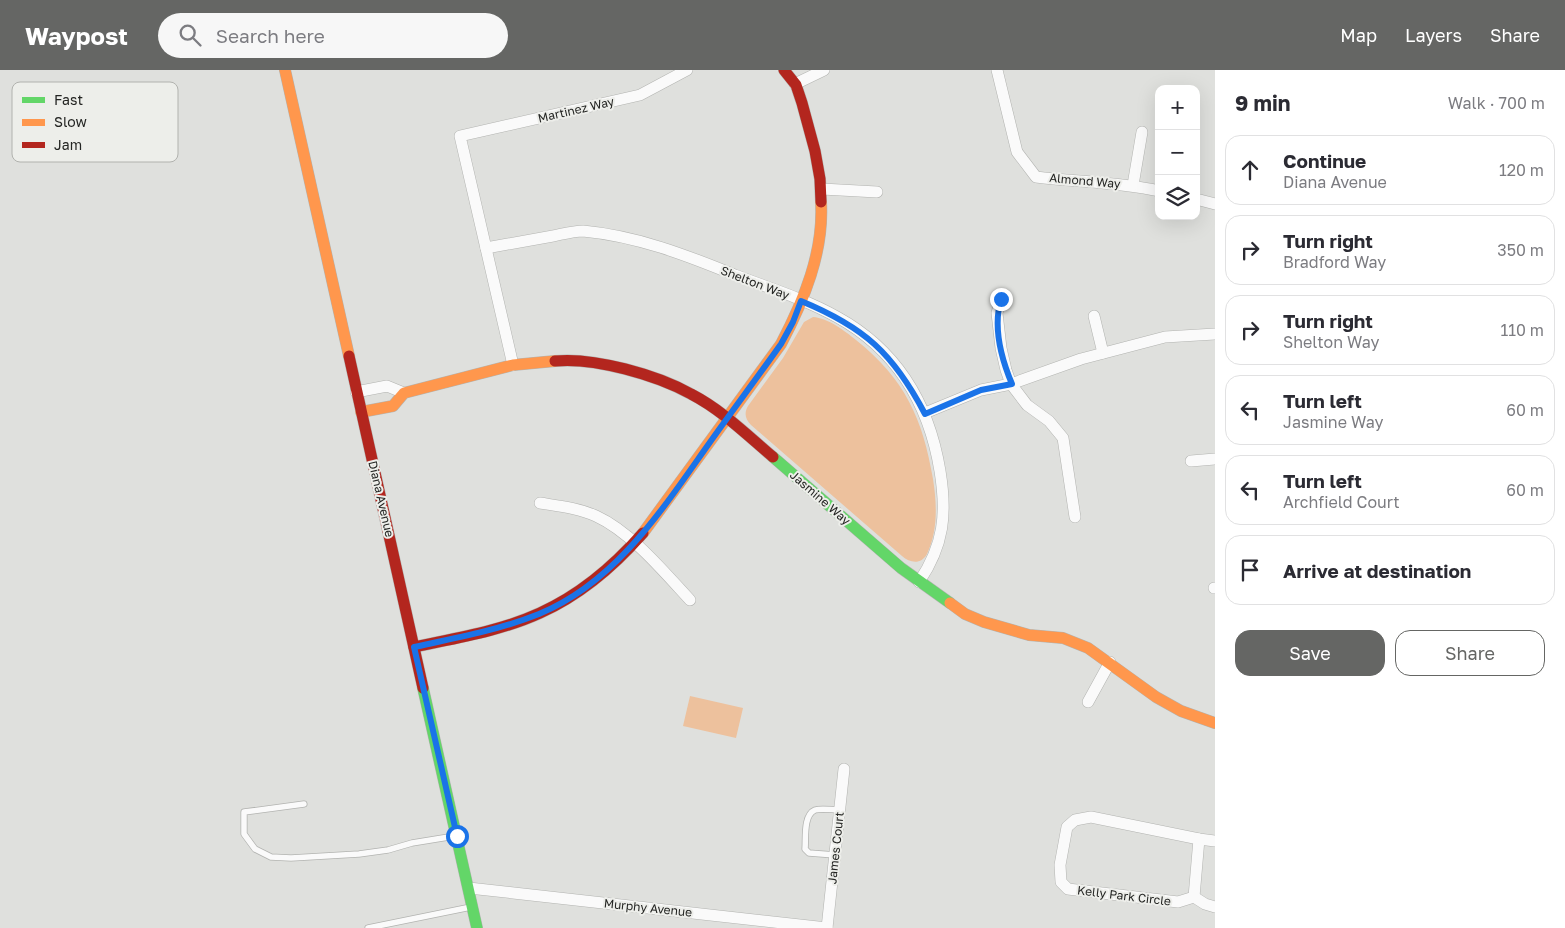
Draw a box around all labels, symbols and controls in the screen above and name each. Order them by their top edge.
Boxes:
search box [158,13,508,58]
text: Waypost [25,21,128,50]
icon: search [176,21,204,49]
text: Search here [216,24,325,47]
text: Map [1340,24,1377,46]
text: Layers [1405,24,1462,46]
text: Share [1490,24,1540,46]
legend [12,82,178,162]
map controls [1155,85,1200,220]
button: + [1155,85,1200,130]
text: 9 min [1235,90,1290,116]
text: Fast [54,91,83,108]
street label: Martinez Way [536,93,616,126]
text: Walk · 700 m [1448,93,1545,113]
text: Slow [54,113,87,130]
button: − [1155,130,1200,175]
text: Jam [54,136,82,153]
text: Continue [1283,149,1366,172]
icon: ahead [1236,156,1264,184]
text: 120 m [1499,160,1544,180]
street label: Almond Way [1049,170,1122,191]
text: Diana Avenue [1283,172,1387,192]
button: layers [1155,175,1200,220]
text: Turn right [1283,229,1373,252]
icon: right [1236,236,1264,264]
text: 350 m [1497,240,1544,260]
text: Bradford Way [1283,252,1386,272]
street label: Shelton Way [719,263,792,303]
route end [990,288,1013,311]
text: Turn right [1283,309,1373,332]
icon: right [1236,316,1264,344]
text: 110 m [1500,320,1544,340]
text: Shelton Way [1283,332,1379,352]
text: Turn left [1283,389,1362,412]
icon: left [1236,396,1264,424]
text: 60 m [1506,400,1544,420]
text: Jasmine Way [1283,412,1383,432]
street label: Diana Avenue [365,459,398,539]
street label: Jasmine Way [787,467,854,528]
text: Turn left [1283,469,1362,492]
icon: left [1236,476,1264,504]
text: 60 m [1506,480,1544,500]
text: Archfield Court [1283,492,1400,512]
icon: arrive [1236,556,1264,584]
text: Arrive at destination [1283,559,1471,582]
button: Save [1235,630,1385,676]
button: Share [1395,630,1545,676]
street label: James Court [824,811,847,885]
route start [446,825,469,848]
street label: Kelly Park Circle [1076,882,1172,909]
street label: Murphy Avenue [603,895,693,920]

